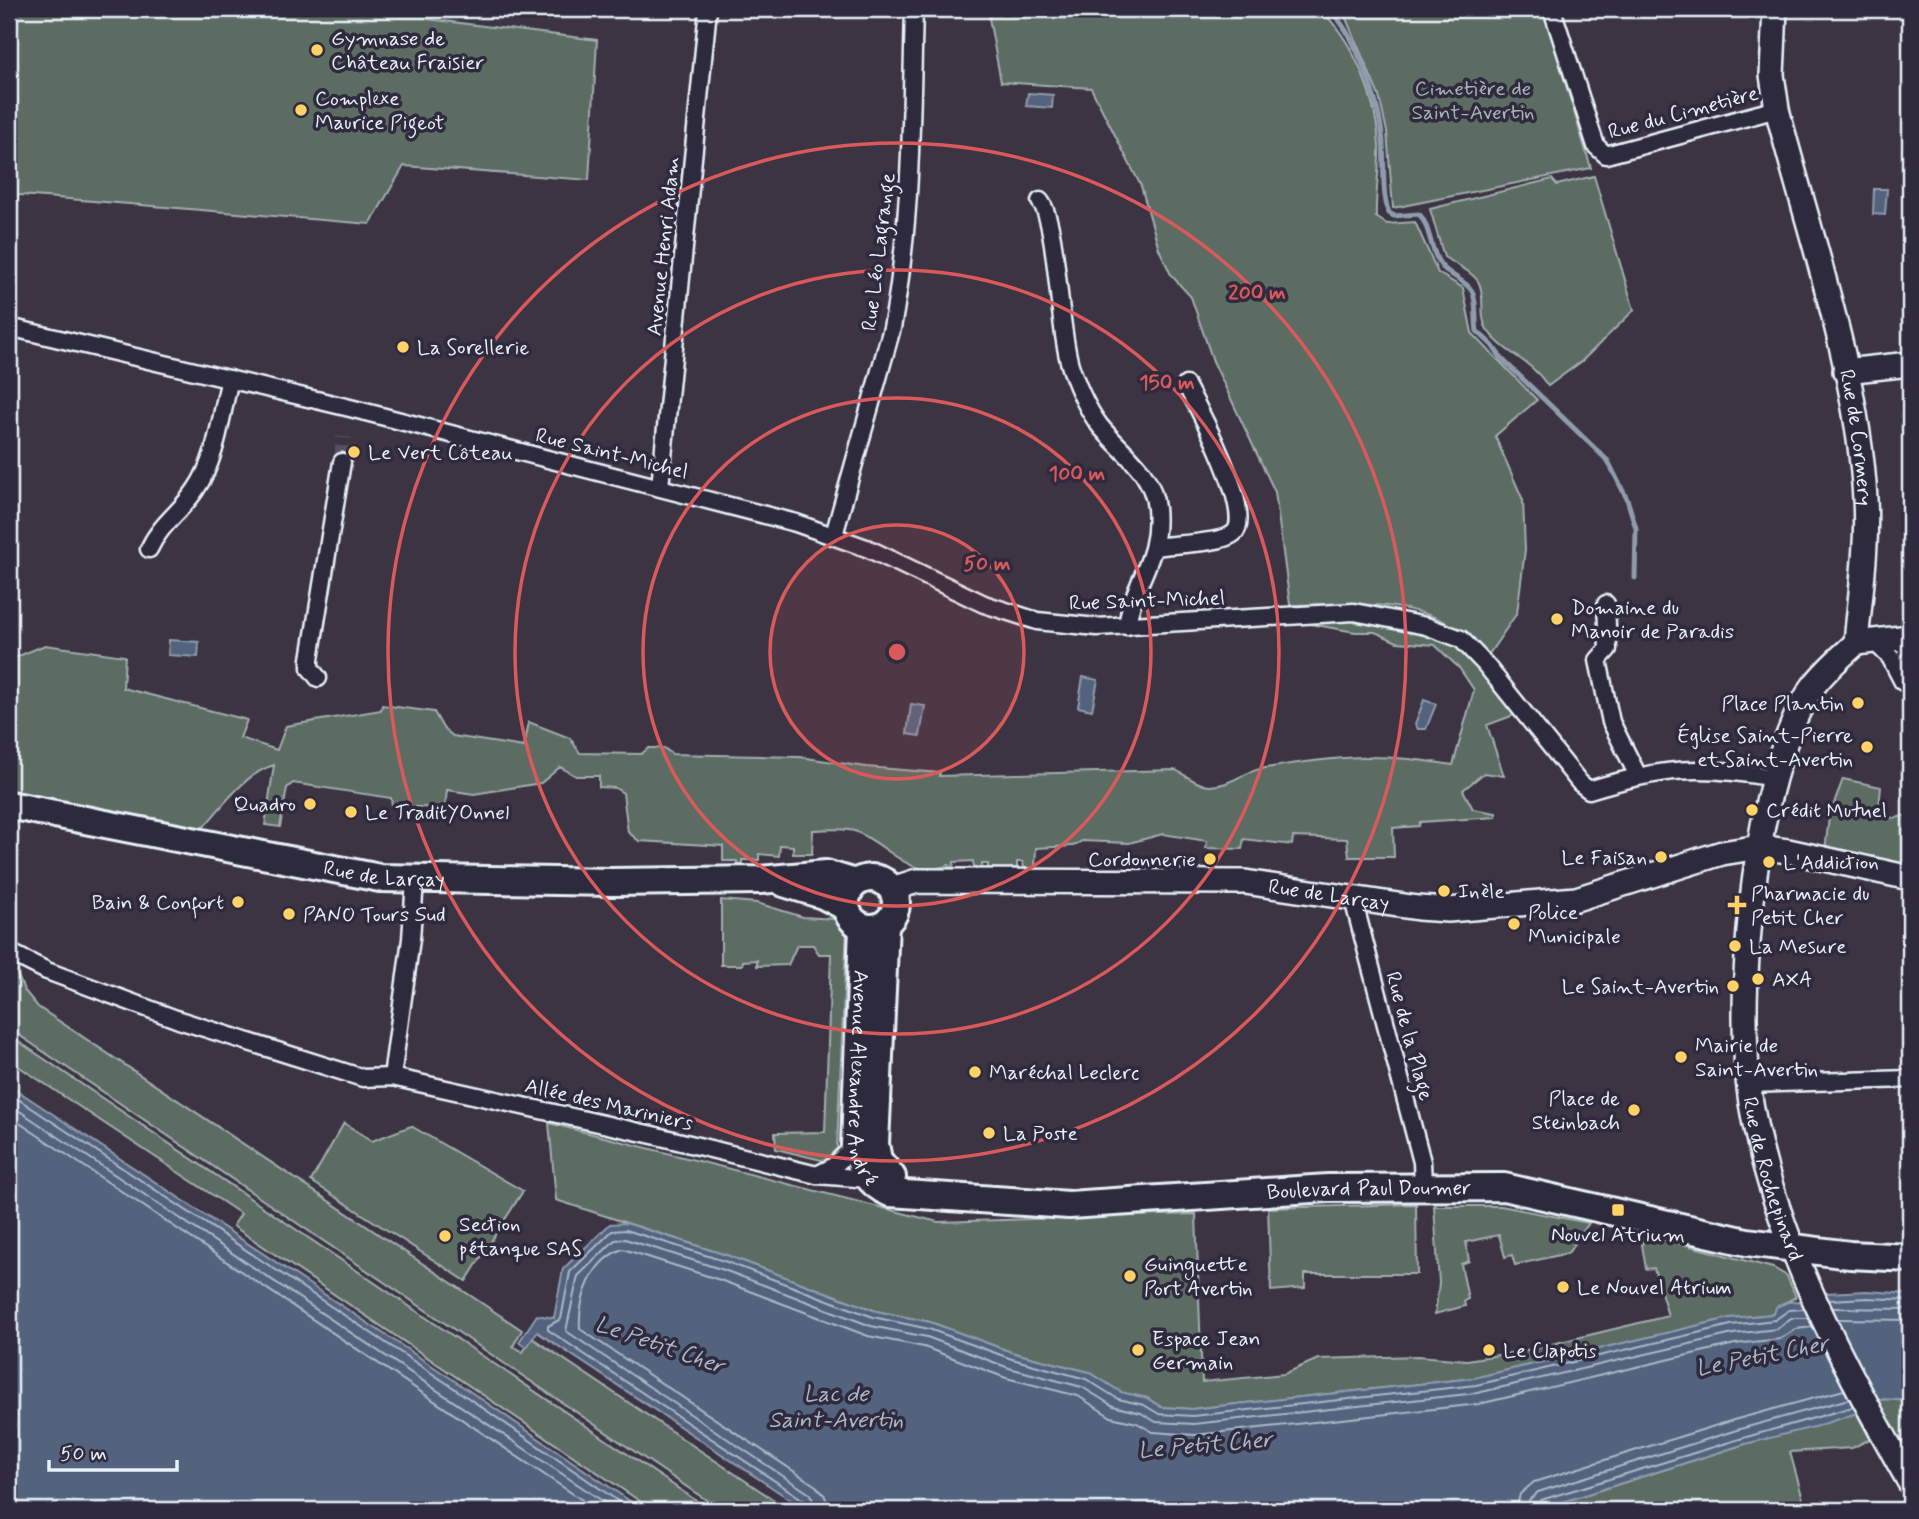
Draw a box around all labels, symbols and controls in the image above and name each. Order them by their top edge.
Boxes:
place label: Gymnase de Château Fraisier [331,25,484,77]
marker: Gymnase de Château Fraisier [309,42,325,58]
park label: Cimetière de Saint-Avertin [1411,75,1535,127]
street label: Rue du Cimetière [1605,79,1761,146]
place label: Complexe Maurice Pigeot [315,85,445,139]
marker: Complexe Maurice Pigeot [293,102,309,118]
street label: Avenue Henri Adam [641,155,687,337]
street label: Rue Léo Lagrange [855,171,905,333]
text: 200 m [1228,279,1286,307]
place label: La Sorellerie [417,334,529,362]
marker: La Sorellerie [395,339,411,355]
street label: Rue de Cormery [1832,367,1878,507]
text: 150 m [1139,369,1195,397]
street label: Rue Saint-Michel [533,422,691,486]
place label: Le Vert Côteau [368,439,513,467]
marker: Le Vert Côteau [346,444,362,460]
text: 100 m [1049,460,1105,488]
text: 50 m [964,550,1011,578]
street label: Rue Saint-Michel [1069,584,1226,618]
place label: Domaine du Manoir de Paradis [1571,594,1734,646]
marker: Domaine du Manoir de Paradis [1549,611,1565,627]
centre of rings [885,640,909,664]
place label: Place Plantin [1722,690,1844,718]
marker: Place Plantin [1850,695,1866,711]
place label: Église Saint-Pierre et Saint-Avertin [1677,722,1853,774]
marker: Église Saint-Pierre et Saint-Avertin [1859,739,1875,755]
place label: Quadro [233,791,296,819]
marker: Quadro [302,796,318,812]
place label: Crédit Mutuel [1766,797,1887,825]
place label: Le TraditYOnnel [365,799,509,827]
marker: Crédit Mutuel [1744,802,1760,818]
marker: Le TraditYOnnel [343,804,359,820]
place label: Le Faisan [1561,844,1647,872]
place label: Cordonnerie [1088,846,1196,874]
marker: Le Faisan [1653,849,1669,865]
place label: L'Addiction [1783,849,1879,877]
marker: Cordonnerie [1202,851,1218,867]
street label: Rue de Larçay [321,854,445,894]
marker: L'Addiction [1761,854,1777,870]
street label: Rue de Larçay [1266,873,1391,919]
place label: Inèle [1458,878,1505,906]
place label: Pharmacie du Petit Cher [1751,880,1870,932]
marker: Inèle [1436,883,1452,899]
place label: Bain & Confort [92,889,224,919]
marker: Bain & Confort [230,894,246,910]
marker: Pharmacie du Petit Cher [1729,897,1745,913]
place label: Police Municipale [1528,899,1621,951]
place label: PANO Tours Sud [303,901,446,929]
marker: PANO Tours Sud [281,906,297,922]
marker: Police Municipale [1506,916,1522,932]
place label: La Mesure [1749,933,1846,961]
marker: La Mesure [1727,938,1743,954]
place label: AXA [1772,966,1812,994]
street label: Avenue Alexandre André [840,969,884,1193]
street label: Rue de la Plage [1376,969,1440,1105]
marker: AXA [1750,971,1766,987]
place label: Le Saint-Avertin [1562,973,1719,1001]
marker: Le Saint-Avertin [1725,978,1741,994]
place label: Mairie de Saint-Avertin [1695,1032,1818,1084]
marker: Mairie de Saint-Avertin [1673,1049,1689,1065]
place label: Maréchal Leclerc [989,1059,1139,1087]
marker: Maréchal Leclerc [967,1064,983,1080]
street label: Allée des Mariniers [522,1072,696,1138]
place label: Place de Steinbach [1532,1085,1620,1137]
street label: Rue de Rochepinard [1735,1095,1809,1265]
marker: Place de Steinbach [1626,1102,1642,1118]
place label: La Poste [1003,1120,1078,1148]
marker: La Poste [981,1125,997,1141]
street label: Boulevard Paul Doumer [1266,1174,1471,1207]
marker: Nouvel Atrium [1610,1202,1626,1218]
place label: Section pétanque SAS [459,1211,583,1263]
place label: Nouvel Atrium [1551,1221,1685,1249]
marker: Section pétanque SAS [437,1228,453,1244]
place label: Guinguette Port Avertin [1144,1251,1253,1303]
marker: Guinguette Port Avertin [1122,1268,1138,1284]
place label: Le Nouvel Atrium [1577,1274,1732,1302]
marker: Le Nouvel Atrium [1555,1279,1571,1295]
water label: Le Petit Cher [591,1310,730,1383]
place label: Espace Jean Germain [1152,1325,1260,1377]
water label: Le Petit Cher [1693,1329,1834,1385]
place label: Le Clapotis [1503,1337,1597,1365]
marker: Espace Jean Germain [1130,1342,1146,1358]
marker: Le Clapotis [1481,1342,1497,1358]
water label: Lac de Saint-Avertin [769,1380,903,1436]
water label: Le Petit Cher [1137,1425,1276,1467]
scale bar [49,1428,177,1472]
text: 50 m [60,1440,107,1468]

